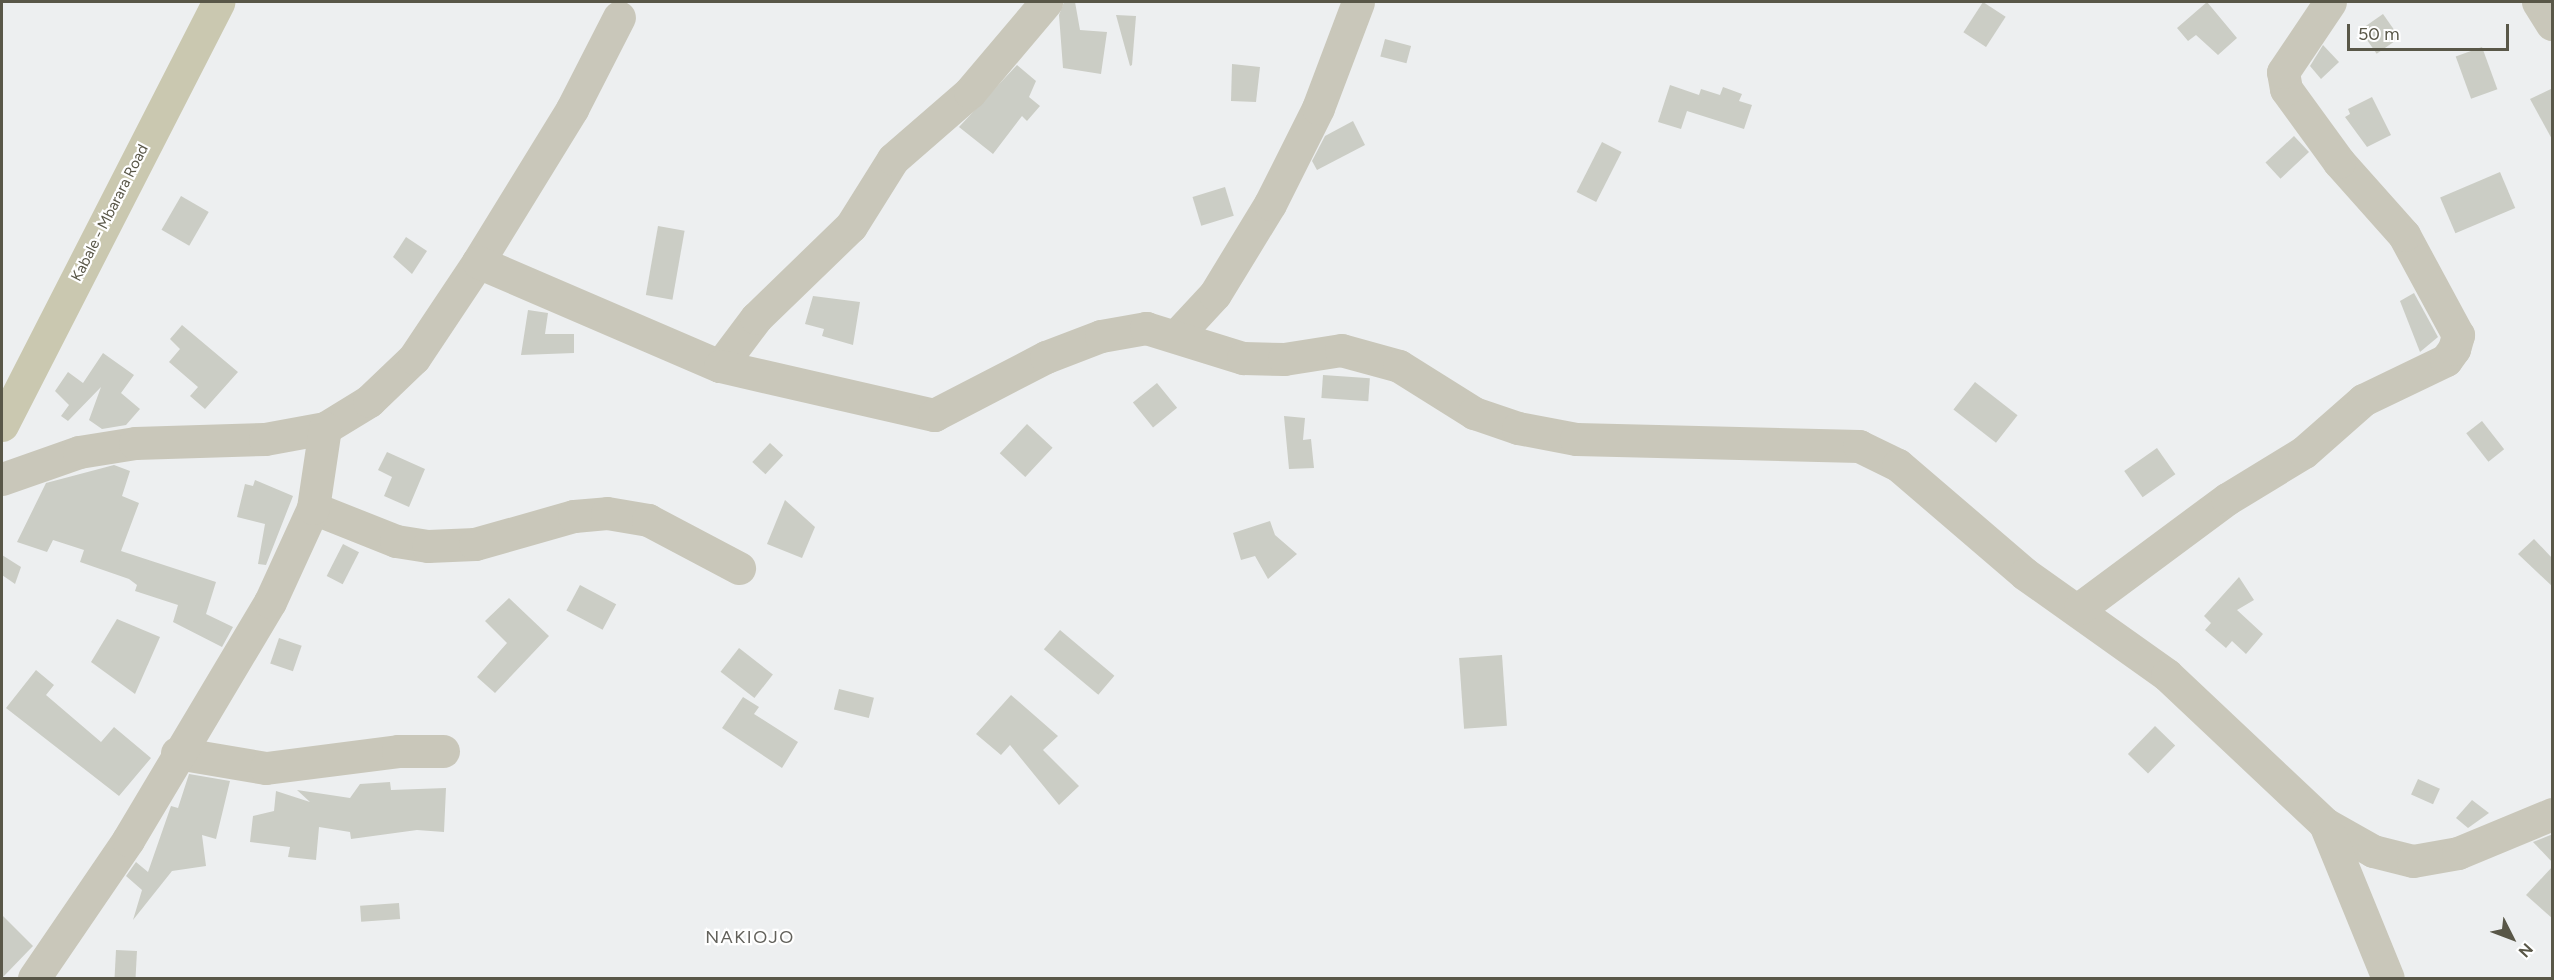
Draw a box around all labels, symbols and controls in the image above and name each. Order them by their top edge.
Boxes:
scale bar [2350,12,2512,50]
text: 50 m [2358,23,2400,45]
street label: Kabale - Mbarara Road [68,142,152,284]
north arrow [2482,908,2542,968]
district label: NAKIOJO [705,926,795,948]
text: N [2515,939,2537,961]

